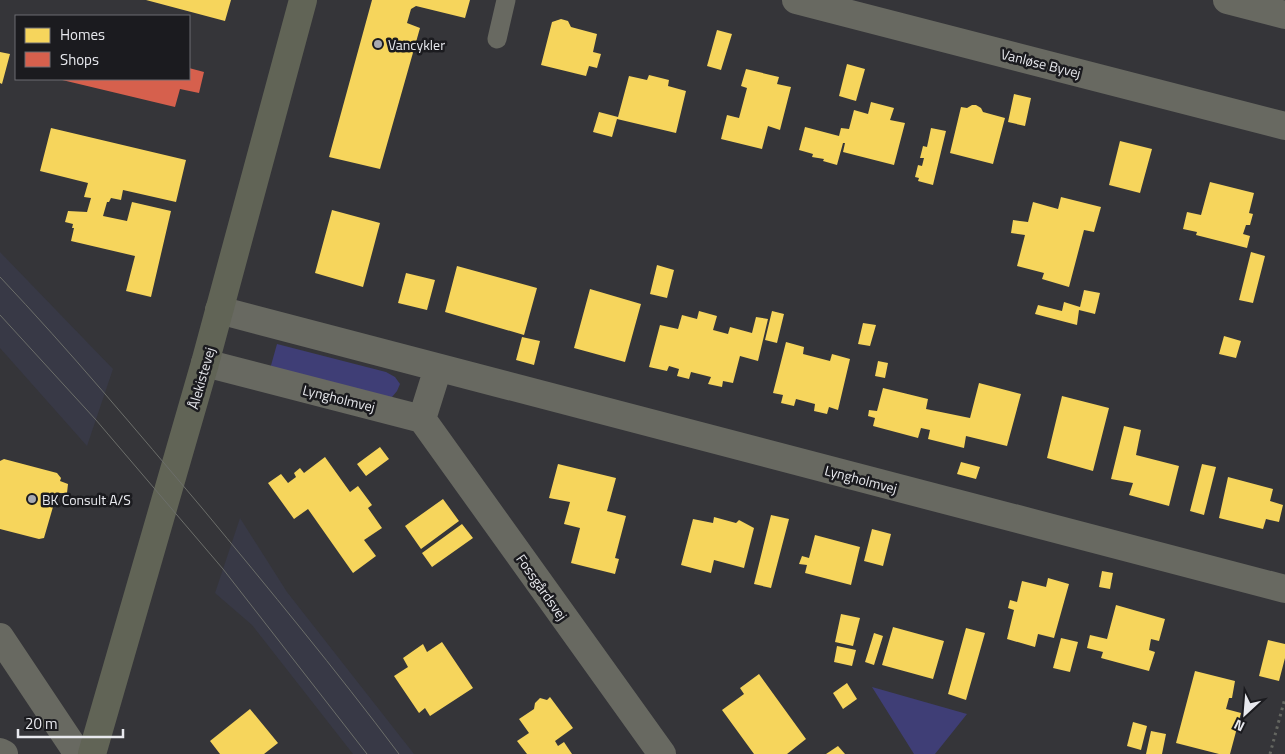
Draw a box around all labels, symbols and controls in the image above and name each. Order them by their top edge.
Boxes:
legend [15,15,190,80]
text: Homes [60,23,105,46]
place label: Vancykler [388,34,445,55]
marker: Vancykler [372,38,384,50]
street label: Vanløse Byvej [999,43,1083,83]
text: Shops [60,48,99,71]
street label: Ålekistevej [182,345,220,411]
street label: Lyngholmvej [301,379,377,417]
street label: Lyngholmvej [823,459,899,499]
place label: BK Consult A/S [42,489,131,510]
marker: BK Consult A/S [26,493,38,505]
street label: Fossgårdsvej [511,549,573,625]
north arrow [1220,689,1270,739]
scale bar [18,706,122,738]
text: 20 m [25,712,58,735]
text: N [1230,715,1248,738]

